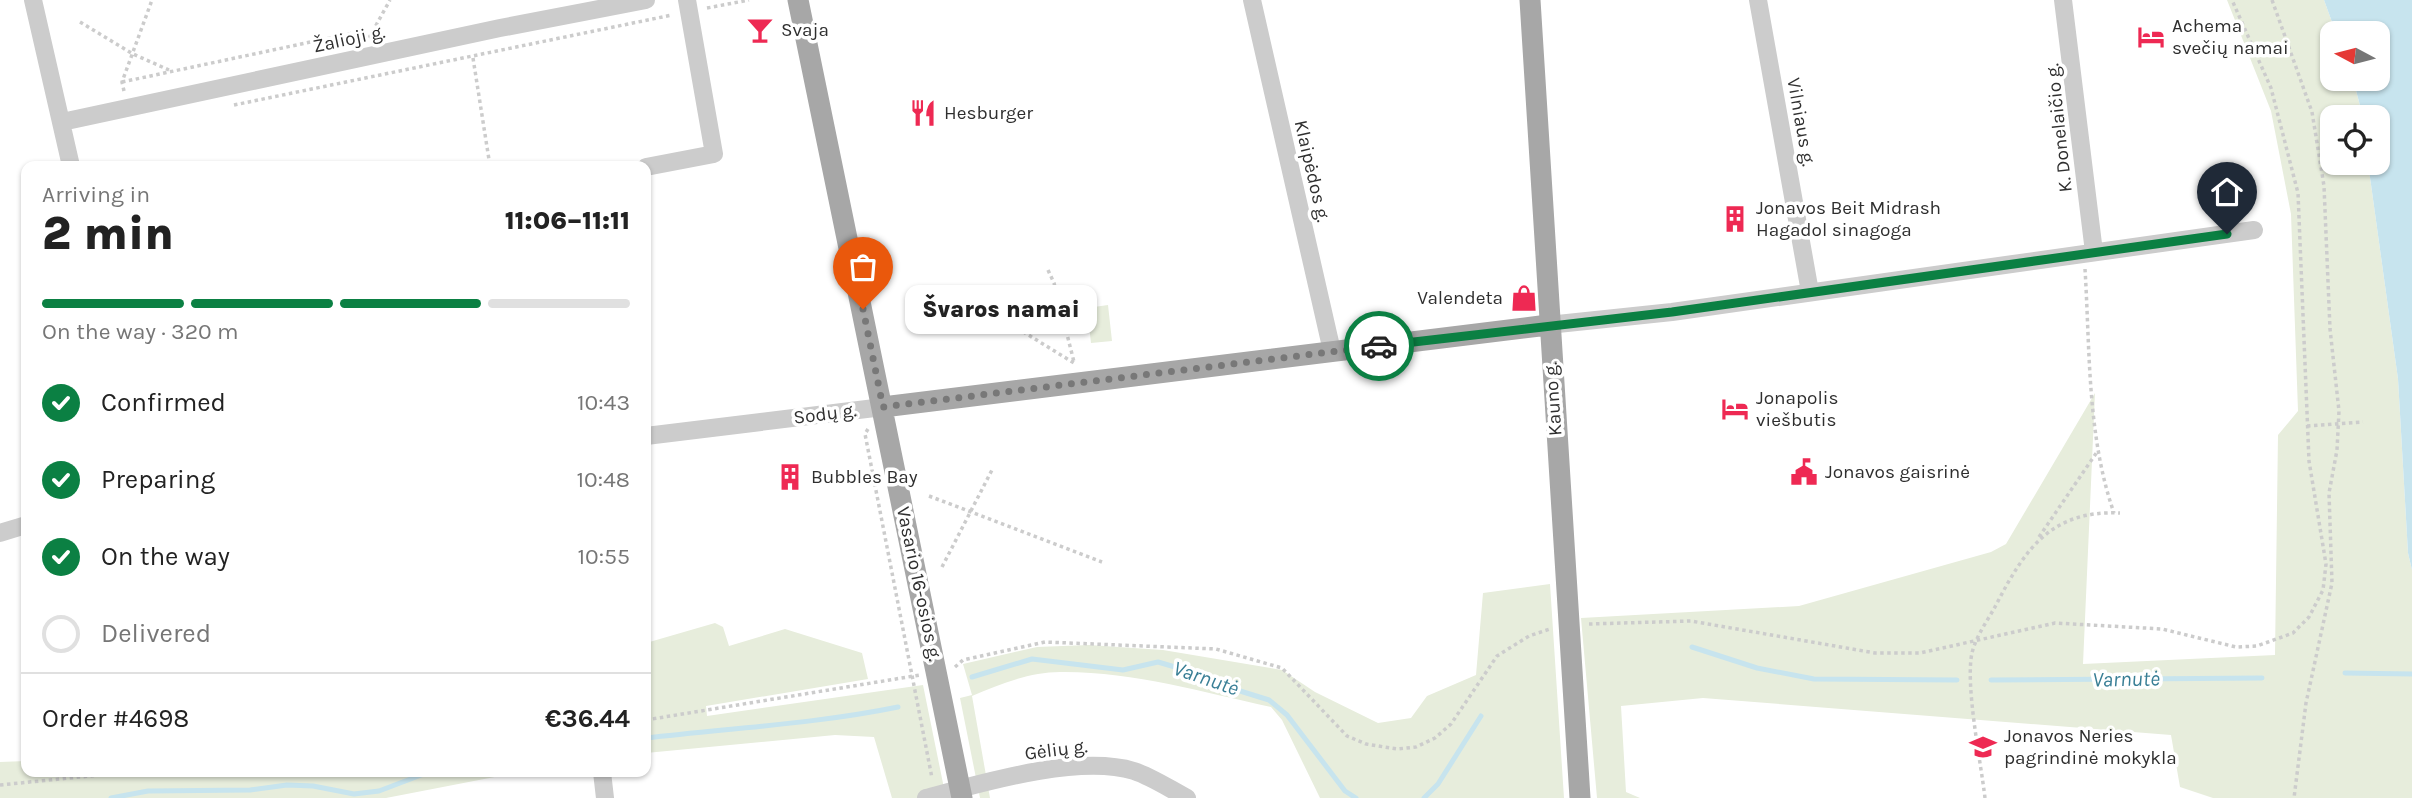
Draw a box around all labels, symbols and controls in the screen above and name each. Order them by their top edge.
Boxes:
bar icon: Svaja [745,15,775,45]
place label: Achema svečių namai [2172,15,2289,59]
place label: Svaja [781,19,829,41]
street label: Žalioji g. [311,21,387,57]
north arrow [2320,21,2390,91]
map controls [2320,21,2390,175]
hotel icon: Achema svečių namai [2136,22,2166,52]
street label: K. Donelaičio g. [2041,62,2077,194]
street label: Vilniaus g. [1782,76,1820,168]
restaurant icon: Hesburger [908,98,938,128]
place label: Hesburger [944,102,1033,124]
button: locate [2320,105,2390,175]
street label: Klaipėdos g. [1290,118,1334,224]
pin [2197,162,2257,234]
icon: home [2208,173,2246,211]
text: Arriving in [42,181,150,208]
place label: Jonavos Beit Midrash Hagadol sinagoga [1756,197,1941,241]
building icon: Jonavos Beit Midrash Hagadol sinagoga [1720,204,1750,234]
text: 11:06–11:11 [505,205,630,236]
text: 2 min [42,207,174,261]
pin [833,237,893,309]
icon: bag [844,248,882,286]
shop icon: Valendeta [1509,283,1539,313]
callout: Švaros namai [905,284,1098,334]
place label: Valendeta [1417,287,1503,309]
text: Švaros namai [922,296,1080,323]
courier [1344,311,1414,381]
text: On the way · 320 m [42,318,239,345]
icon: car [1360,327,1398,365]
street label: Kauno g. [1539,361,1567,437]
icon: check [42,384,80,422]
text: Confirmed [101,387,226,418]
place label: Jonapolis viešbutis [1756,387,1838,431]
text: 10:43 [577,389,630,416]
hotel icon: Jonapolis viešbutis [1720,394,1750,424]
street label: Sodų g. [792,399,858,429]
public building icon: Jonavos gaisrinė [1789,457,1819,487]
icon: check [42,461,80,499]
place label: Jonavos gaisrinė [1825,461,1970,483]
building icon: Bubbles Bay [775,462,805,492]
text: Preparing [101,464,215,495]
text: 10:48 [576,466,630,493]
place label: Bubbles Bay [811,466,918,488]
street label: Vasario 16-osios g. [892,505,946,663]
icon: check [42,538,80,576]
text: On the way [101,541,230,572]
text: 10:55 [577,543,630,570]
text: Delivered [101,618,211,649]
water label: Varnutė [1170,656,1242,700]
water label: Varnutė [2092,666,2160,692]
text: Order #4698 [42,703,189,734]
text: €36.44 [545,703,630,734]
place label: Jonavos Neries pagrindinė mokykla [2004,725,2177,769]
school or university icon: Jonavos Neries pagrindinė mokykla [1968,732,1998,762]
street label: Gėlių g. [1023,735,1089,765]

